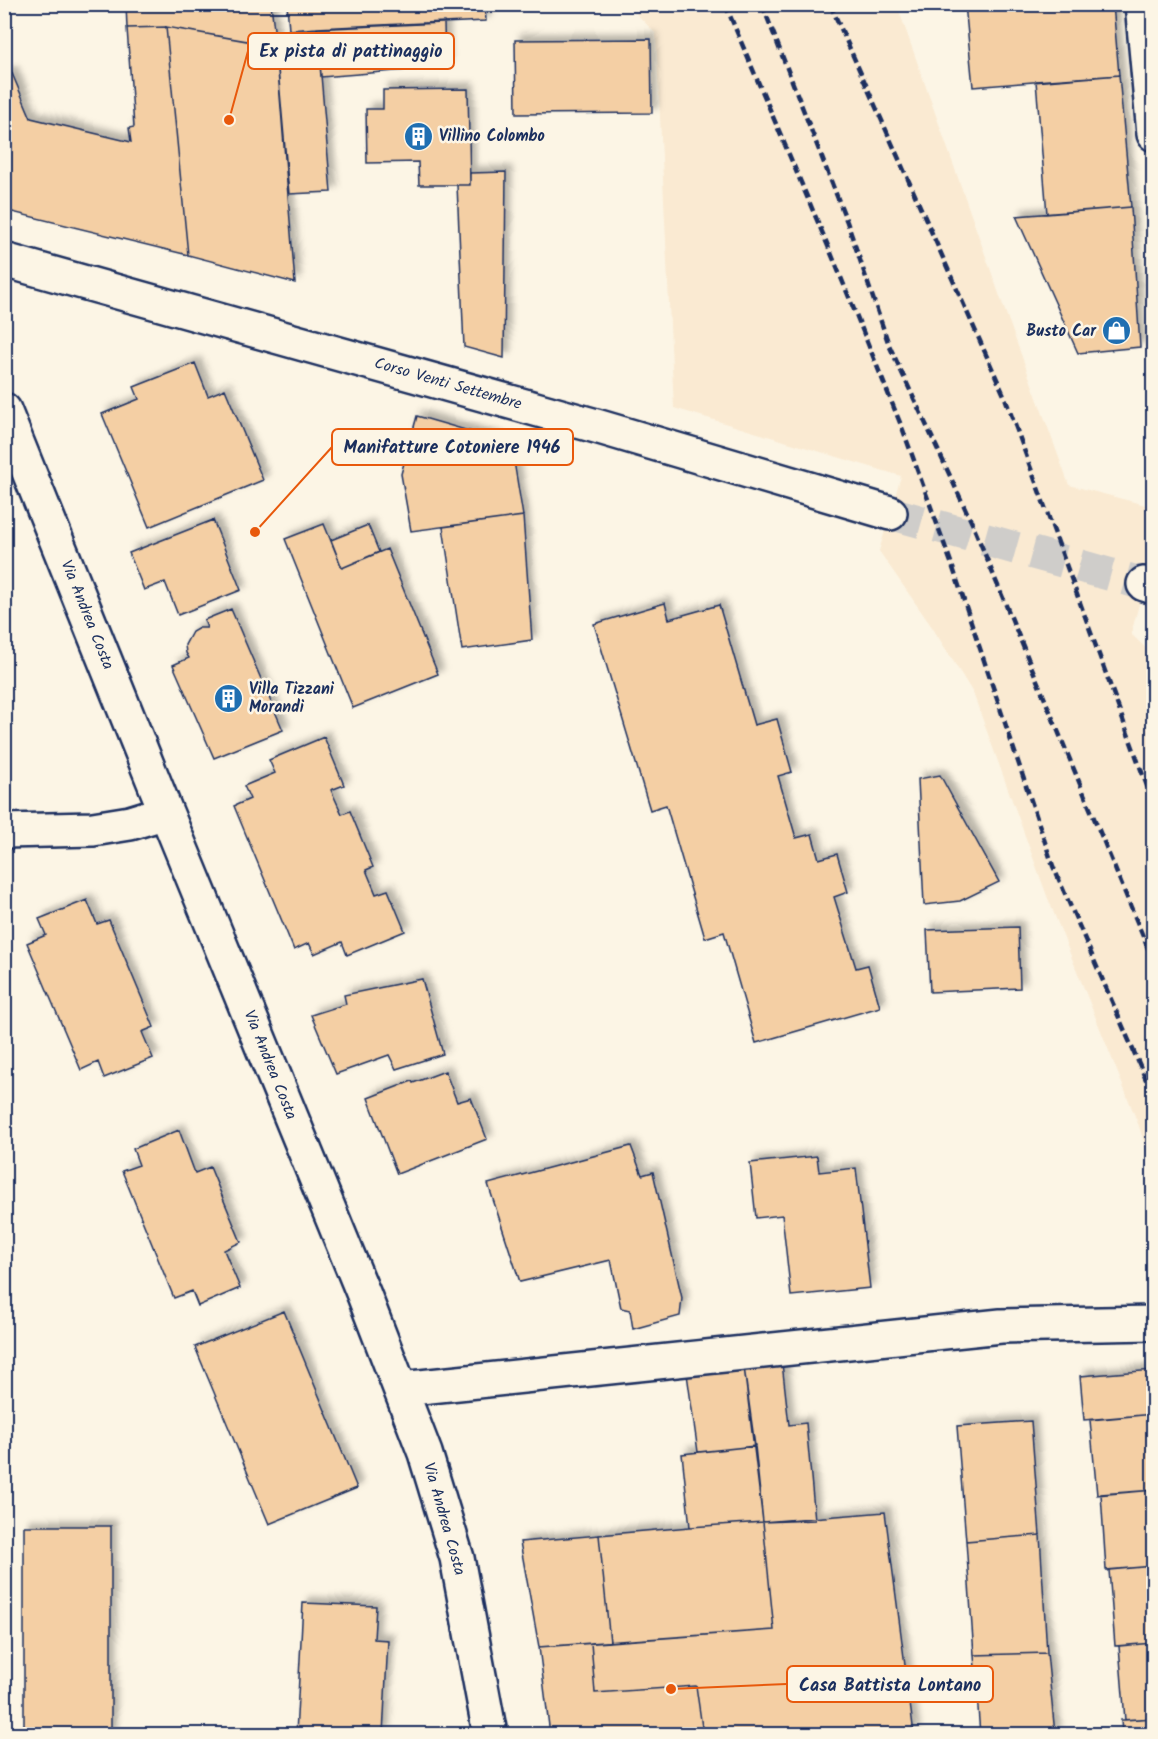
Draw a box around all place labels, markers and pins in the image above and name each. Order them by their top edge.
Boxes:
callout: Ex pista di pattinaggio [248,33,454,69]
building icon: Villino Colombo [402,120,434,152]
place label: Villino Colombo [439,124,545,149]
shop icon: Busto Car [1101,315,1133,347]
place label: Busto Car [1026,319,1097,344]
callout: Manifatture Cotoniere 1946 [332,429,573,465]
place label: Villa Tizzani Morandi [249,677,335,720]
building icon: Villa Tizzani Morandi [212,682,244,714]
callout: Casa Battista Lontano [787,1666,993,1702]

